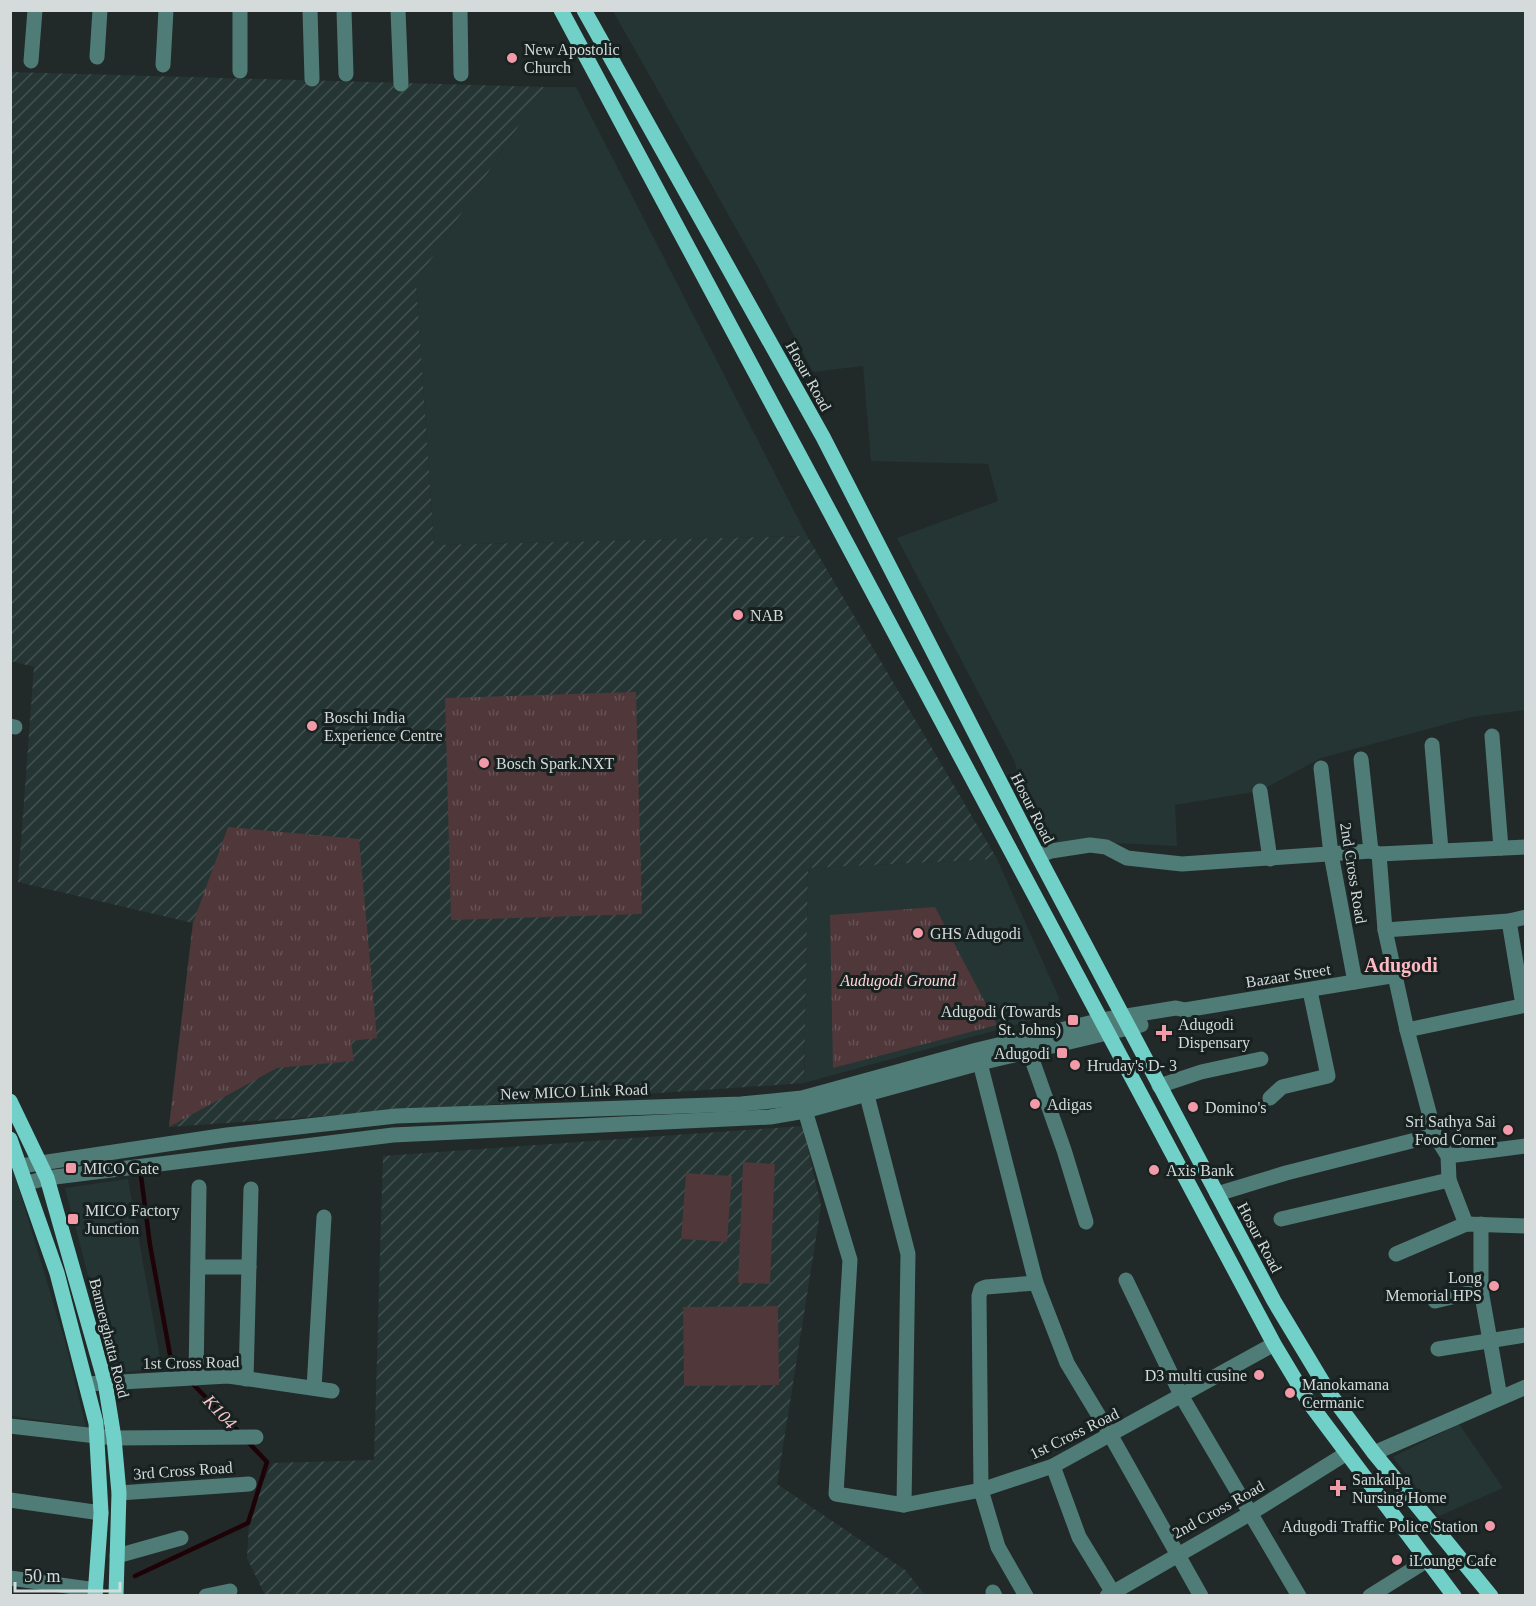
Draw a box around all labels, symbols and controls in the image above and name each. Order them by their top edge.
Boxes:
place label: New Apostolic Church [524,41,620,76]
marker: New Apostolic Church [505,51,519,65]
street label: Hosur Road [782,338,835,414]
place label: NAB [750,607,784,624]
marker: NAB [731,608,745,622]
place label: Boschi India Experience Centre [324,709,443,745]
marker: Boschi India Experience Centre [305,719,319,733]
place label: Bosch Spark.NXT [496,755,614,773]
marker: Bosch Spark.NXT [477,756,491,770]
street label: Hosur Road [1008,770,1058,846]
street label: 2nd Cross Road [1337,821,1370,925]
place label: GHS Adugodi [930,925,1022,943]
marker: GHS Adugodi [911,926,925,940]
district label: Adugodi [1364,954,1438,977]
street label: Bazaar Street [1244,960,1332,991]
park label: Audugodi Ground [839,972,957,990]
place label: Adugodi (Towards St. Johns) [941,1003,1061,1039]
marker: Adugodi (Towards St. Johns) [1066,1013,1080,1027]
place label: Adugodi Dispensary [1178,1016,1250,1052]
marker: Adugodi Dispensary [1155,1024,1173,1042]
place label: Adugodi [994,1045,1051,1063]
marker: Adugodi [1055,1046,1069,1060]
place label: Hruday's D- 3 [1087,1057,1177,1075]
marker: Hruday's D- 3 [1068,1058,1082,1072]
street label: New MICO Link Road [500,1080,648,1103]
place label: Adigas [1047,1096,1092,1114]
marker: Adigas [1028,1097,1042,1111]
place label: Domino's [1205,1099,1267,1116]
marker: Domino's [1186,1100,1200,1114]
place label: Sri Sathya Sai Food Corner [1405,1113,1497,1148]
marker: Sri Sathya Sai Food Corner [1501,1123,1515,1137]
place label: MICO Gate [83,1160,159,1177]
marker: MICO Gate [64,1161,78,1175]
place label: Axis Bank [1166,1162,1234,1179]
marker: Axis Bank [1147,1163,1161,1177]
street label: Hosur Road [1234,1199,1285,1275]
place label: MICO Factory Junction [85,1202,180,1237]
marker: MICO Factory Junction [66,1212,80,1226]
place label: Long Memorial HPS [1386,1269,1482,1304]
street label: Bannerghatta Road [85,1276,133,1400]
marker: Long Memorial HPS [1487,1279,1501,1293]
street label: 1st Cross Road [142,1353,240,1372]
place label: D3 multi cusine [1145,1367,1247,1384]
marker: D3 multi cusine [1252,1368,1266,1382]
place label: Manokamana Cermanic [1302,1376,1389,1411]
marker: Manokamana Cermanic [1283,1386,1297,1400]
water label: K104 [199,1390,241,1433]
street label: 1st Cross Road [1027,1405,1121,1462]
street label: 3rd Cross Road [133,1459,233,1482]
place label: Sankalpa Nursing Home [1352,1471,1447,1507]
street label: 2nd Cross Road [1169,1477,1267,1542]
marker: Sankalpa Nursing Home [1329,1479,1347,1497]
place label: Adugodi Traffic Police Station [1281,1518,1478,1536]
marker: Adugodi Traffic Police Station [1483,1519,1497,1533]
place label: iLounge Cafe [1409,1552,1497,1570]
marker: iLounge Cafe [1390,1553,1404,1567]
scale bar [15,1555,120,1593]
text: 50 m [24,1566,61,1586]

